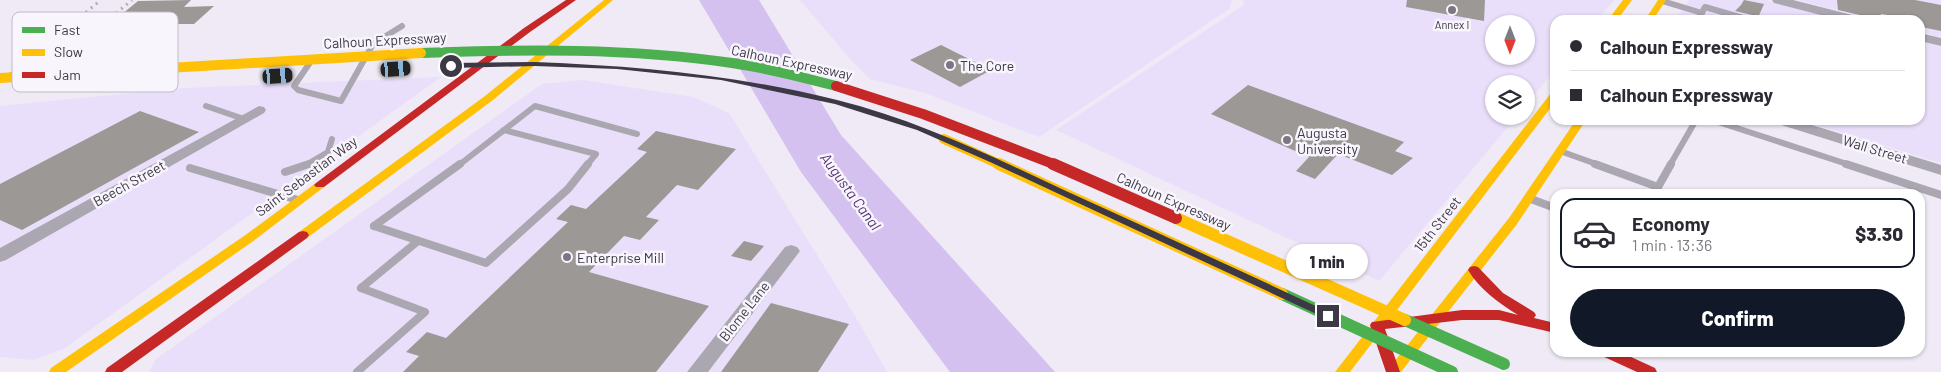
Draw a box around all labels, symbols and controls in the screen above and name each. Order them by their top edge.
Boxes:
marker: Annex I [1446,4,1458,16]
legend [12,12,178,92]
north arrow [1485,15,1535,65]
map controls [1485,15,1535,125]
place label: Annex I [1435,18,1469,31]
text: Fast [54,21,80,38]
street label: Calhoun Expressway [323,28,448,52]
text: Calhoun Expressway [1600,35,1773,58]
street label: Calhoun Expressway [730,41,855,83]
text: Slow [54,43,83,60]
route start [440,55,462,77]
place label: The Core [960,57,1014,74]
marker: The Core [944,59,956,71]
car [380,60,411,78]
text: Jam [54,66,81,83]
car [262,67,293,85]
button: layers [1485,75,1535,125]
text: Calhoun Expressway [1600,83,1773,106]
place label: Augusta University [1297,124,1359,157]
street label: Wall Street [1841,131,1909,167]
street label: Saint Sebastian Way [252,132,361,220]
marker: Augusta University [1281,134,1293,146]
water label: Augusta Canal [817,149,885,234]
street label: Beech Street [90,156,168,210]
street label: Calhoun Expressway [1114,168,1234,234]
street label: 15th Street [1410,193,1464,255]
icon: car [1572,211,1617,256]
text: Economy [1632,212,1710,235]
text: $3.30 [1855,222,1903,245]
text: 1 min · 13:36 [1632,235,1712,254]
callout: 1 min [1287,244,1369,278]
place label: Enterprise Mill [577,249,664,266]
marker: Enterprise Mill [561,251,573,263]
text: 1 min [1309,252,1345,271]
street label: Blome Lane [715,278,773,344]
button: Confirm [1570,289,1905,347]
route end [1317,305,1339,327]

